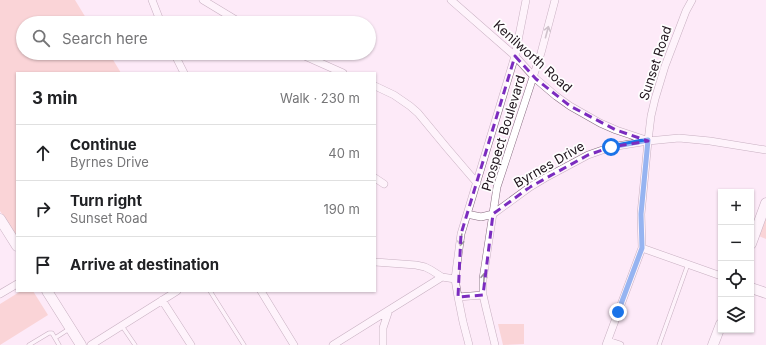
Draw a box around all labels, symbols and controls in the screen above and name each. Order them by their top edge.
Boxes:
search box [16,16,376,60]
street label: Kenilworth Road [490,17,576,95]
street label: Sunset Road [635,24,675,102]
one-way arrow [543,26,551,39]
icon: search [30,27,52,49]
text: Search here [62,29,148,48]
street label: Prospect Boulevard [478,73,528,193]
text: 3 min [32,88,78,108]
text: Walk · 230 m [280,90,360,106]
text: Continue [70,135,137,154]
street label: Byrnes Drive [511,137,587,191]
route start [602,138,620,156]
icon: ahead [32,142,54,164]
text: 40 m [328,145,360,161]
text: Byrnes Drive [70,154,149,170]
map controls [718,189,754,333]
button: + [718,189,754,225]
text: Turn right [70,191,142,210]
icon: right [32,198,54,220]
text: 190 m [323,201,360,217]
text: Sunset Road [70,210,147,226]
button: − [718,225,754,261]
one-way arrow [456,233,464,246]
icon: arrive [32,254,54,276]
text: Arrive at destination [70,255,219,274]
button: locate [718,261,754,297]
one-way arrow [480,273,487,286]
button: layers [718,297,754,333]
route end [609,303,627,321]

